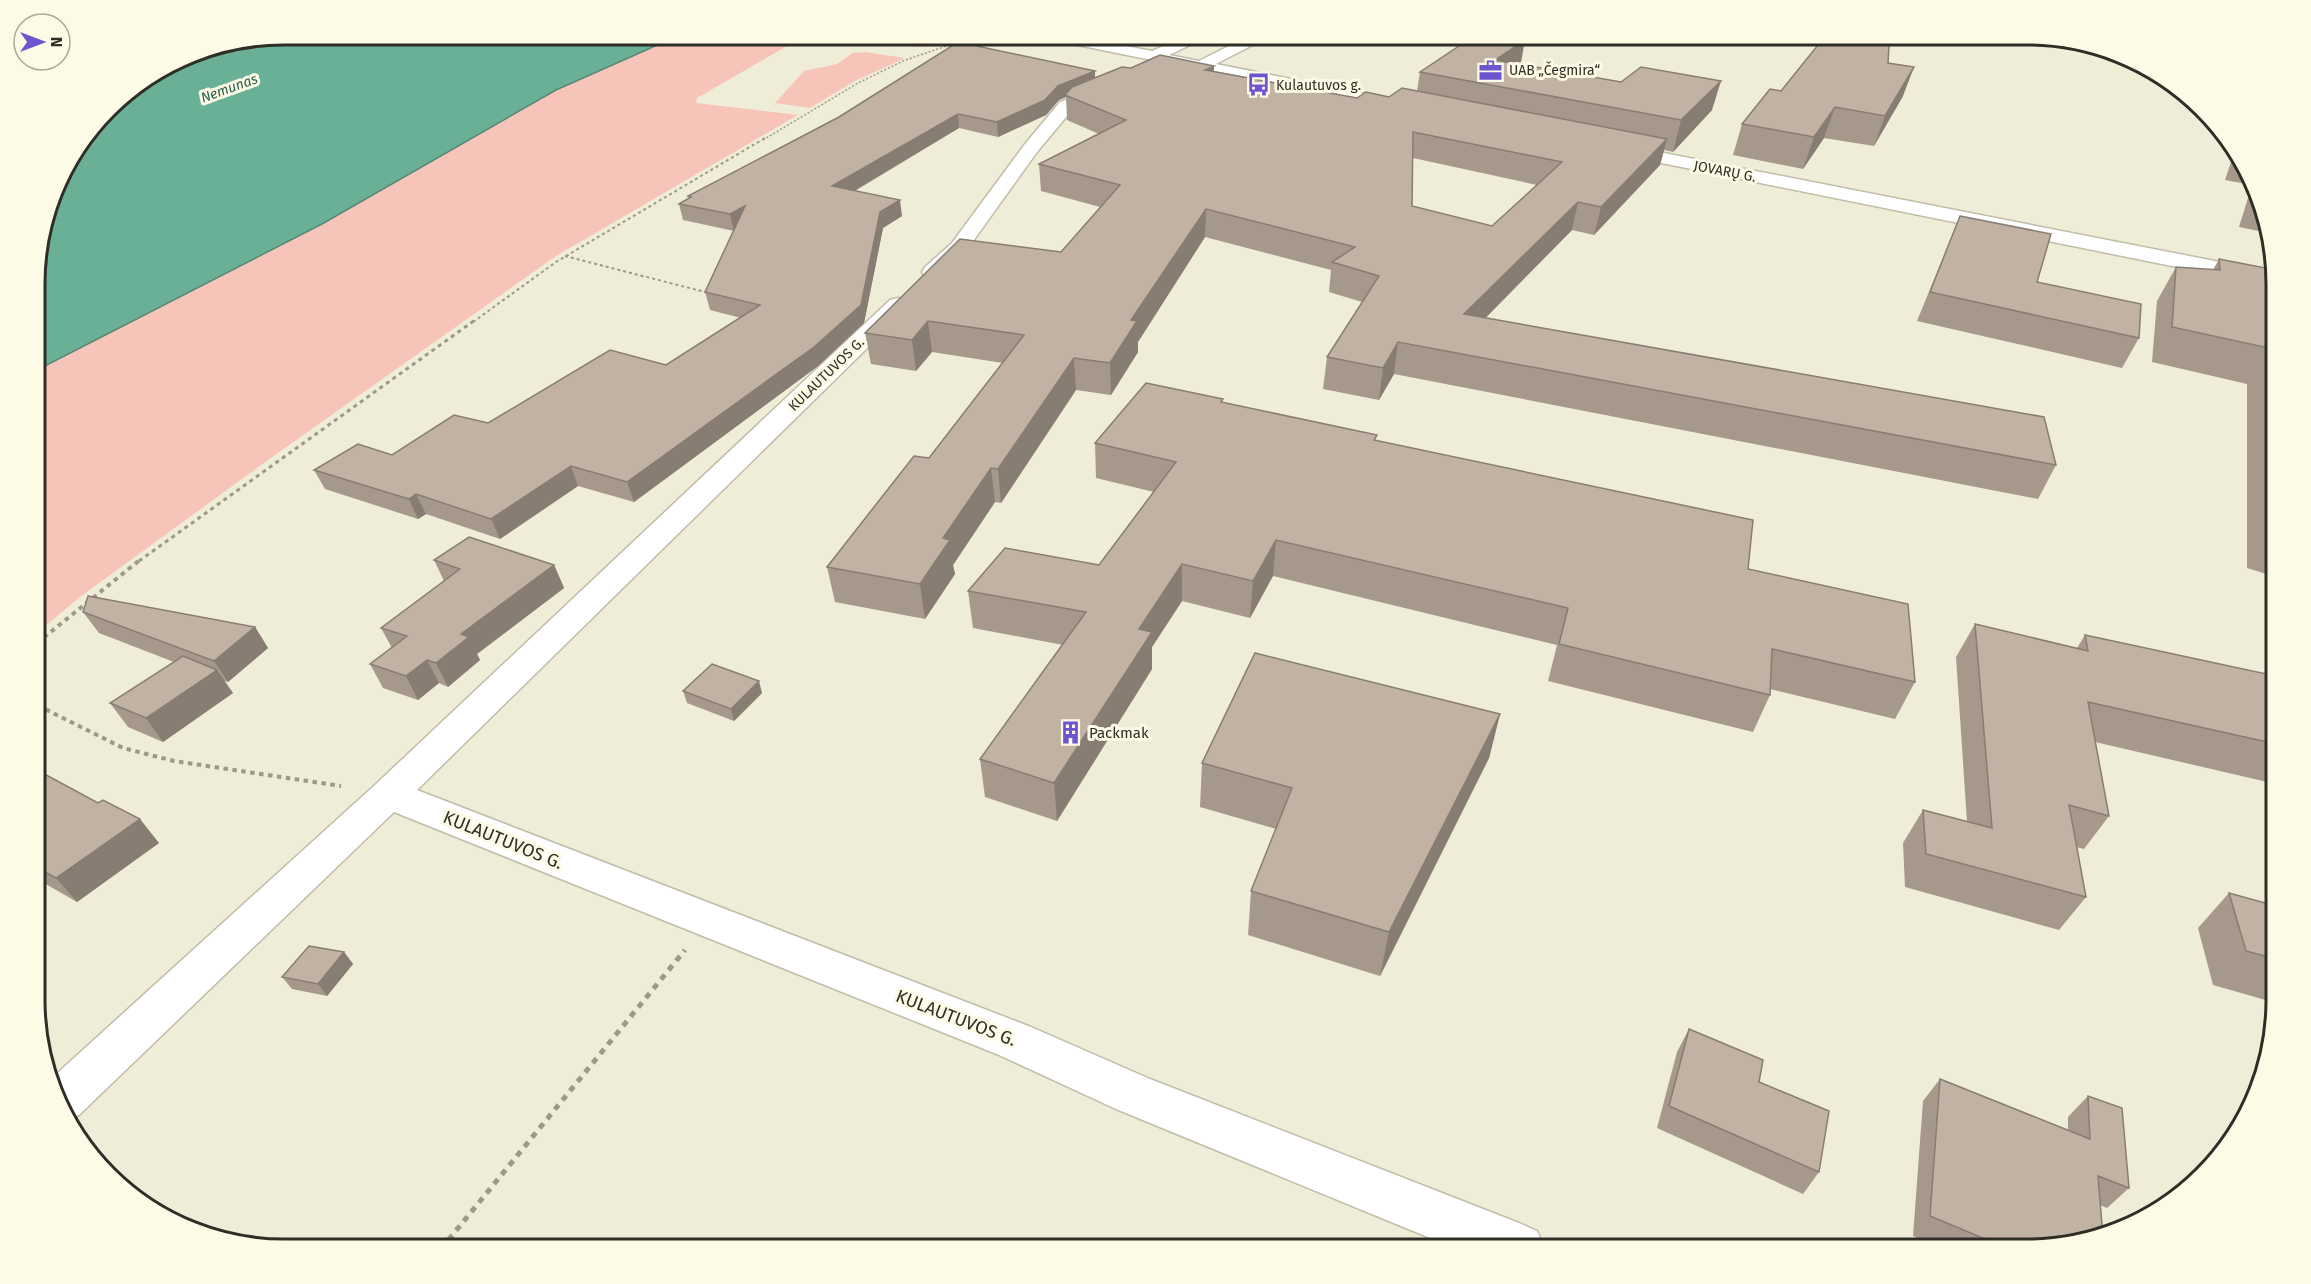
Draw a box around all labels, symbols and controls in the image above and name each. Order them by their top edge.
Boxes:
north arrow [12,12,72,72]
text: N [47,37,66,47]
office icon: UAB „Čegmira“ [1478,57,1504,83]
place label: UAB „Čegmira“ [1509,61,1601,79]
water label: Nemunas [198,70,260,107]
bus stop icon: Kulautuvos g. [1245,72,1271,98]
place label: Kulautuvos g. [1276,77,1361,94]
street label: JOVARŲ G. [1692,157,1757,186]
street label: KULAUTUVOS G. [785,334,868,415]
building icon: Packmak [1058,720,1084,746]
place label: Packmak [1089,724,1149,742]
street label: KULAUTUVOS G. [440,806,566,874]
street label: KULAUTUVOS G. [893,985,1019,1051]

